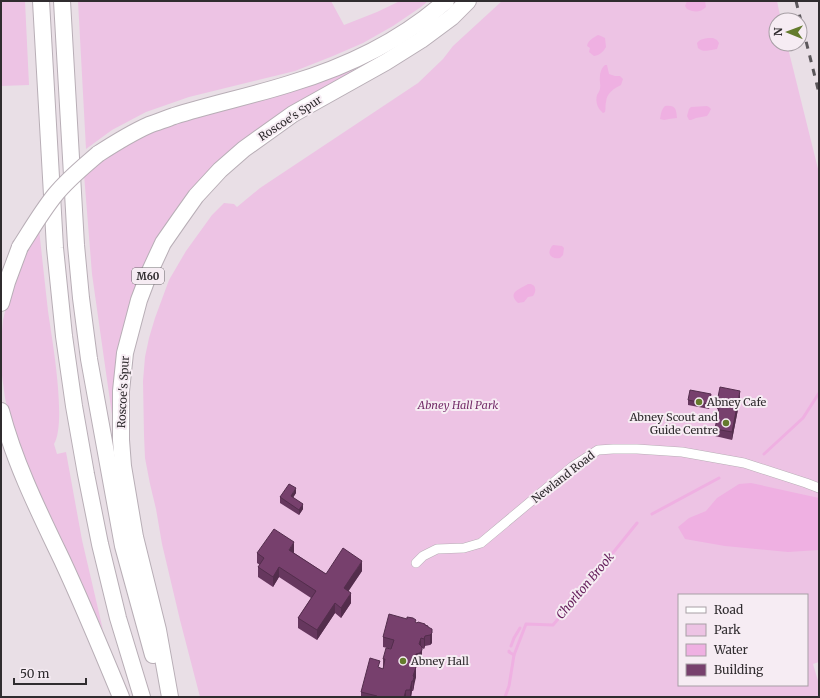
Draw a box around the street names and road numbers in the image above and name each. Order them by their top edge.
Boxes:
street label: Roscoe's Spur [256,92,324,144]
road number: M60 [132,268,164,284]
street label: Roscoe's Spur [114,355,132,429]
street label: Newland Road [529,448,598,506]

